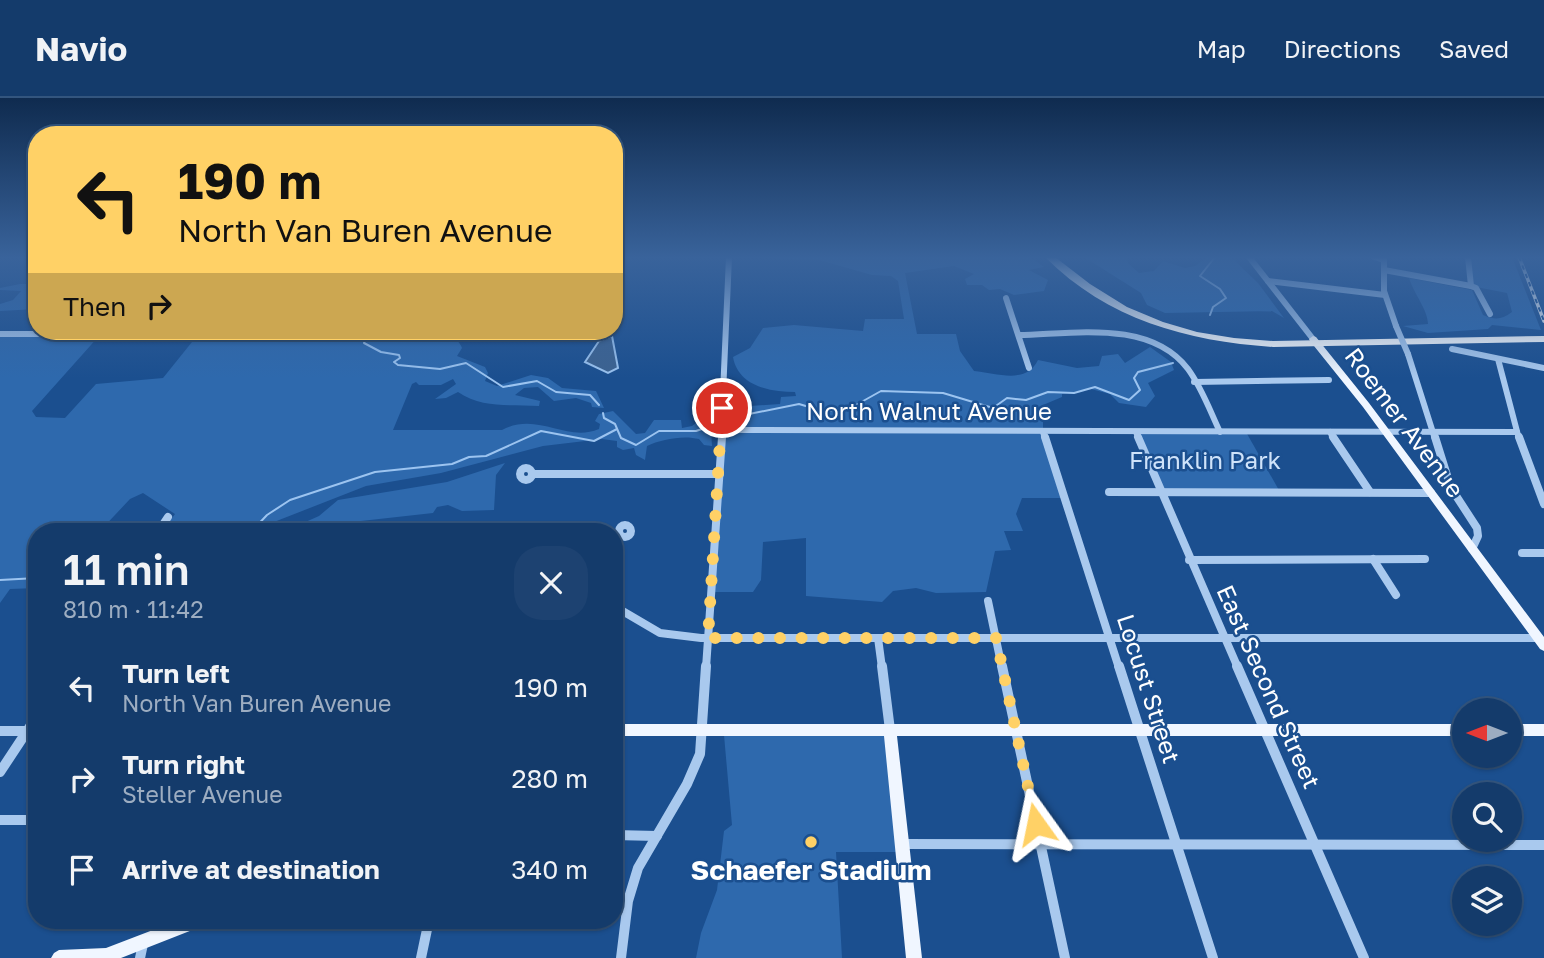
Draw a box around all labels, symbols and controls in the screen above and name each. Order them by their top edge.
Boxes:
text: Navio [35,29,127,68]
text: Map [1197,34,1246,63]
text: Directions [1284,34,1401,63]
text: Saved [1439,34,1509,63]
text: 190 m [178,151,321,210]
icon: left [63,154,154,245]
text: North Van Buren Avenue [178,211,553,249]
icon: right [140,287,178,325]
text: Then [63,291,126,322]
street label: Roemer Avenue [1340,342,1471,503]
pin [692,378,752,438]
icon: arrive [703,389,741,427]
street label: North Walnut Avenue [806,396,1052,425]
park label: Franklin Park [1129,445,1281,474]
text: 11 min [63,544,189,594]
button: close [514,546,588,620]
street label: East Second Street [1211,580,1327,793]
text: 810 m · 11:42 [63,595,204,623]
street label: Locust Street [1112,610,1187,767]
text: Turn left [122,658,230,689]
icon: left [63,669,101,707]
text: 190 m [514,672,588,703]
text: North Van Buren Avenue [122,689,391,717]
north arrow [1452,698,1522,768]
map controls [1452,698,1522,936]
text: Turn right [122,749,245,780]
icon: right [63,760,101,798]
text: 280 m [511,763,588,794]
text: Steller Avenue [122,780,283,808]
button: search [1452,782,1522,852]
position arrow [999,787,1073,861]
marker: Schaefer Stadium [803,834,819,850]
icon: arrive [63,851,101,889]
place label: Schaefer Stadium [691,853,931,886]
text: Arrive at destination [122,854,380,885]
text: 340 m [511,854,588,885]
button: layers [1452,866,1522,936]

